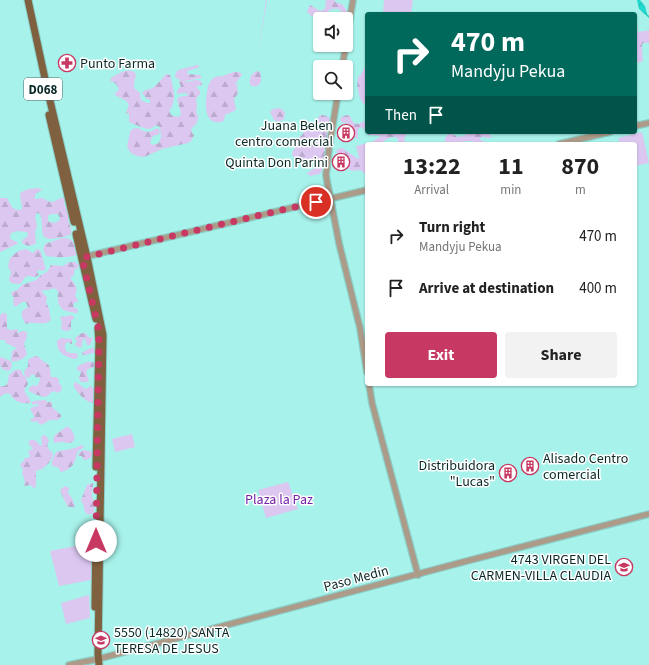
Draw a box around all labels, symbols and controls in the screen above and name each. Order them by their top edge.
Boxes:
map controls [313,12,353,100]
button: sound [313,12,353,52]
text: 470 m [451,22,525,62]
icon: right [385,28,437,80]
pharmacy icon: Punto Farma [57,53,77,73]
place label: Punto Farma [80,54,155,74]
text: Mandyju Pekua [451,59,565,84]
button: search [313,60,353,100]
road number: D068 [24,78,62,100]
icon: arrive [425,104,447,126]
text: Then [385,105,417,126]
place label: Juana Belen centro comercial [235,116,333,152]
building icon: Juana Belen centro comercial [336,123,356,143]
text: 13:22 [403,149,461,184]
text: 11 [498,149,524,184]
text: 870 [561,149,599,184]
building icon: Quinta Don Parini [331,152,351,172]
place label: Quinta Don Parini [225,153,328,173]
text: Arrival [414,181,449,199]
text: min [500,181,521,199]
text: m [575,181,586,199]
pin [299,185,333,219]
icon: arrive [305,191,327,213]
text: Turn right [419,217,485,238]
icon: right [385,225,407,247]
text: 470 m [579,226,617,247]
text: Mandyju Pekua [419,238,502,256]
icon: arrive [385,277,407,299]
text: Arrive at destination [419,278,554,299]
text: 400 m [579,278,617,299]
button: Exit [385,332,497,378]
button: Share [505,332,617,378]
place label: Alisado Centro comercial [543,449,628,485]
place label: Distribuidora "Lucas" [419,456,495,492]
building icon: Alisado Centro comercial [520,456,540,476]
building icon: Distribuidora "Lucas" [498,463,518,483]
park label: Plaza la Paz [245,490,313,510]
position arrow [75,520,117,562]
place label: 4743 VIRGEN DEL CARMEN-VILLA CLAUDIA [471,550,611,586]
school or university icon: 4743 VIRGEN DEL CARMEN-VILLA CLAUDIA [614,557,634,577]
street label: Paso Medin [321,561,391,597]
place label: 5550 (14820) SANTA TERESA DE JESUS [114,623,230,659]
school or university icon: 5550 (14820) SANTA TERESA DE JESUS [91,630,111,650]

